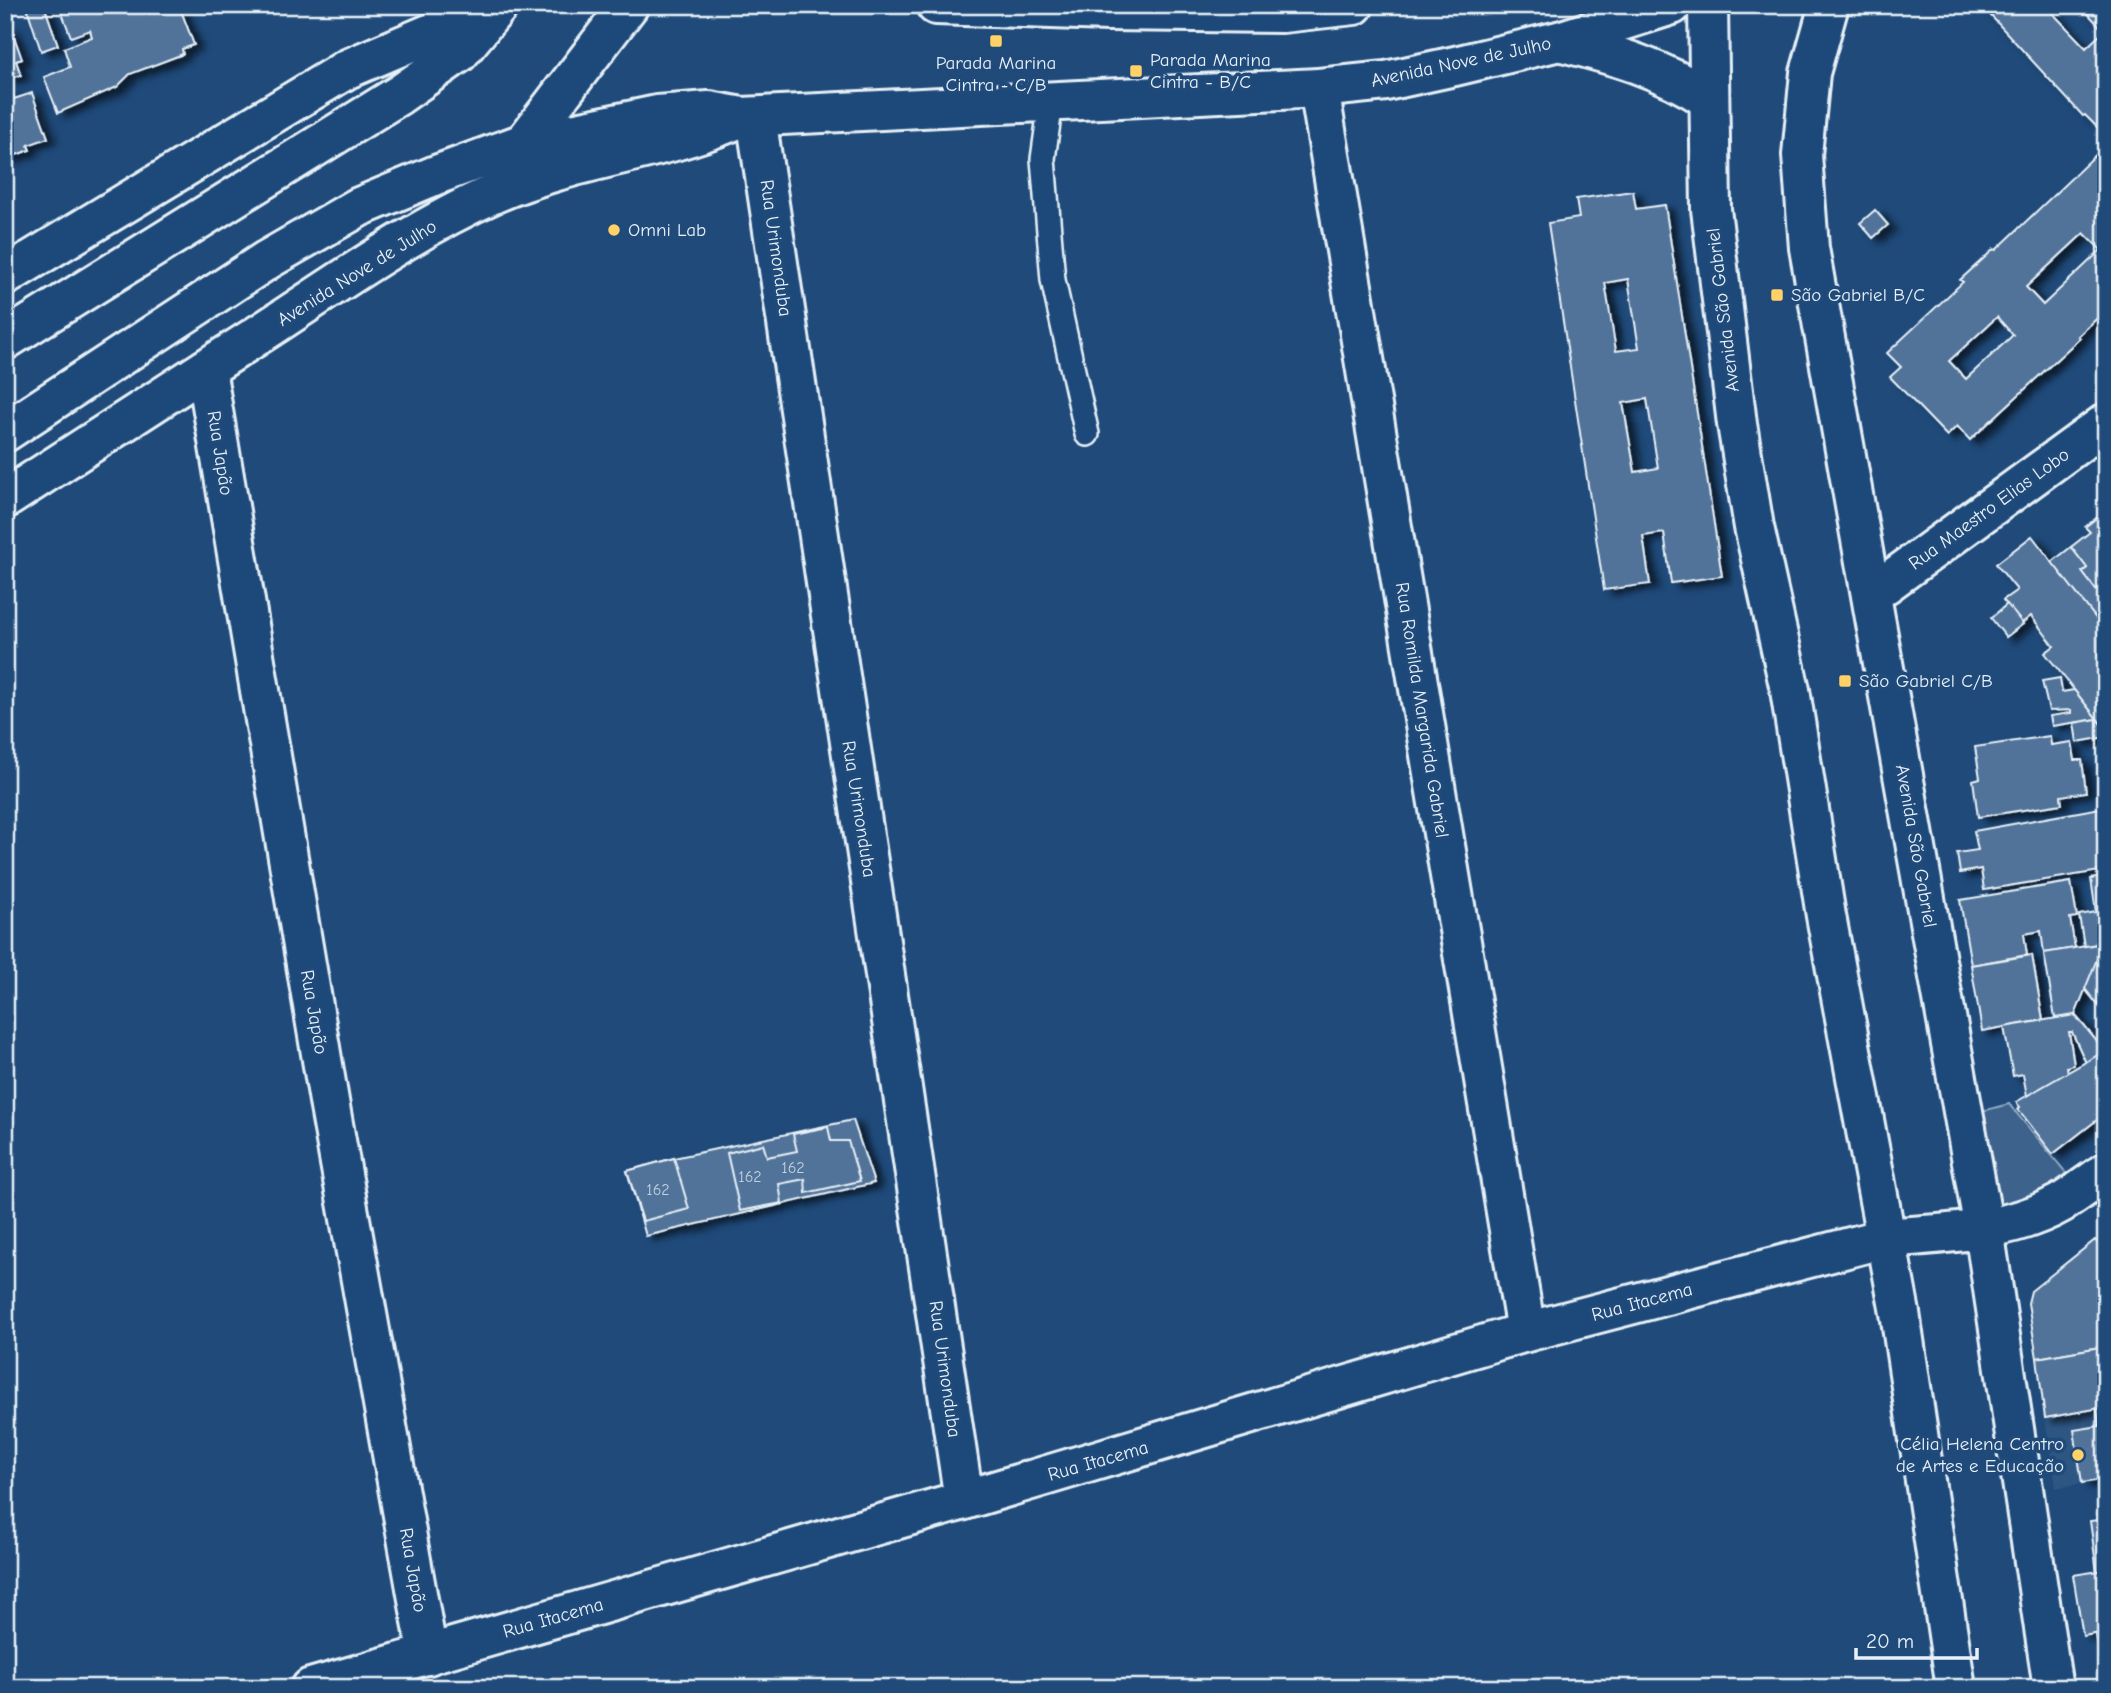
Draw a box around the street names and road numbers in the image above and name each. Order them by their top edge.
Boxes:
street label: Avenida Nove de Julho [1369,32,1553,92]
street label: Rua Urimonduba [755,178,797,318]
street label: Avenida Nove de Julho [273,215,441,331]
street label: Avenida São Gabriel [1702,227,1744,393]
street label: Rua Japão [202,409,238,497]
street label: Rua Maestro Elias Lobo [1905,443,2073,575]
street label: Rua Romilda Margarida Gabriel [1391,581,1453,839]
street label: Rua Urimonduba [837,739,881,879]
street label: Avenida São Gabriel [1891,763,1941,929]
street label: Rua Japão [296,968,332,1056]
street label: Rua Itacema [1589,1278,1695,1326]
street label: Rua Urimonduba [924,1299,966,1439]
street label: Rua Itacema [1045,1436,1151,1486]
street label: Rua Japão [395,1526,431,1614]
street label: Rua Itacema [500,1593,606,1643]

